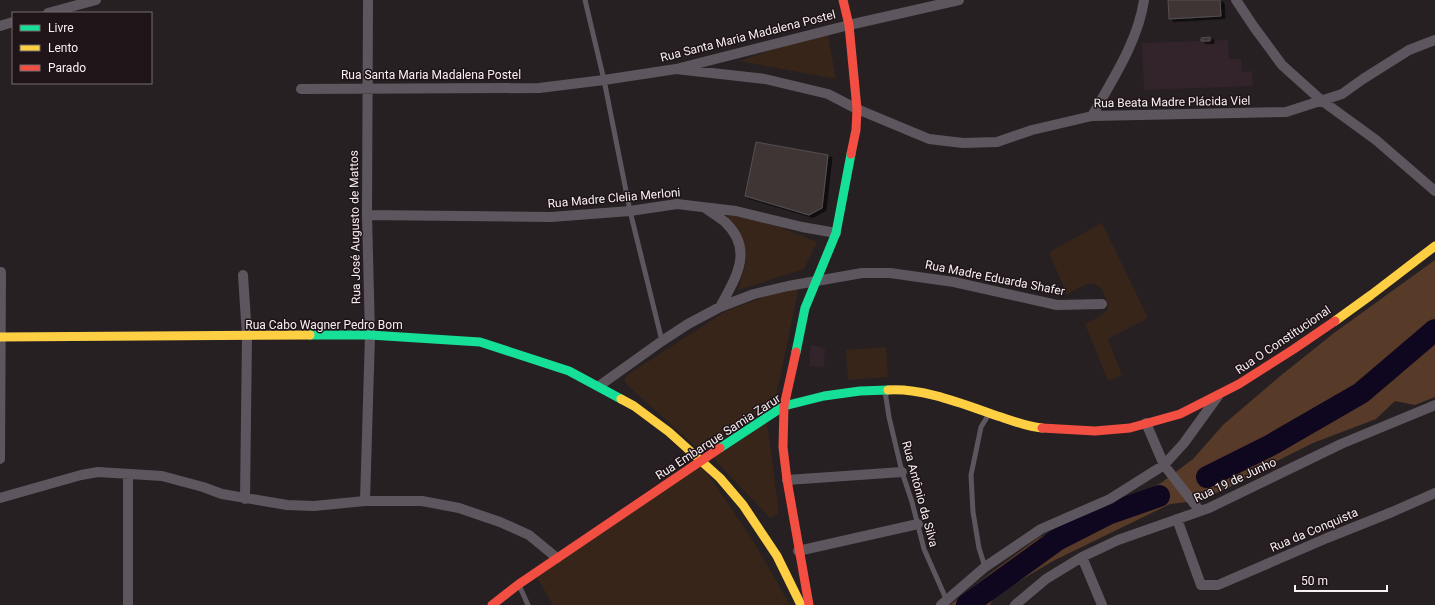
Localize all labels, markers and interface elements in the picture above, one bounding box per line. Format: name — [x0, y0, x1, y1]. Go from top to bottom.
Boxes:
street label: Rua Santa Maria Madalena Postel — [659, 7, 837, 65]
legend — [12, 12, 152, 84]
text: Livre — [48, 21, 74, 35]
text: Lento — [48, 41, 78, 55]
text: Parado — [48, 61, 86, 75]
street label: Rua Santa Maria Madalena Postel — [341, 68, 521, 82]
street label: Rua Beata Madre Plácida Viel — [1094, 94, 1250, 110]
street label: Rua José Augusto de Mattos — [347, 150, 363, 304]
street label: Rua Madre Clelia Merloni — [547, 185, 681, 211]
street label: Rua Madre Eduarda Shafer — [924, 258, 1066, 298]
street label: Rua O Constitucional — [1233, 303, 1333, 377]
street label: Rua Cabo Wagner Pedro Bom — [245, 318, 403, 332]
street label: Rua Embarque Samia Zarur — [653, 391, 783, 483]
street label: Rua Antônio da Silva — [899, 439, 941, 549]
street label: Rua 19 de Junho — [1192, 455, 1279, 505]
street label: Rua da Conquista — [1268, 505, 1360, 555]
scale bar — [1295, 567, 1387, 593]
text: 50 m — [1301, 574, 1328, 588]

